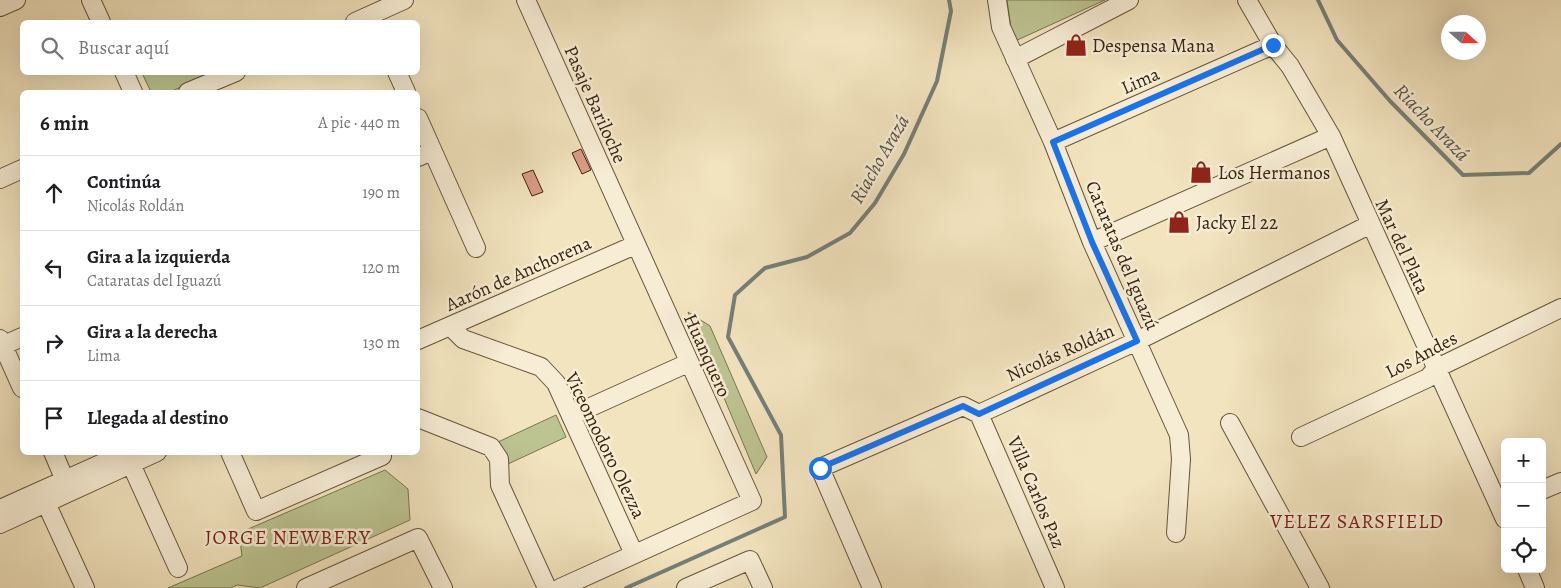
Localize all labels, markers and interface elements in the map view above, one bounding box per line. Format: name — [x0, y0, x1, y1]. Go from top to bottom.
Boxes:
north arrow — [1441, 15, 1486, 60]
search box — [20, 20, 420, 75]
shop icon: Despensa Mana — [1063, 32, 1089, 58]
place label: Despensa Mana — [1092, 33, 1215, 59]
icon: search — [38, 34, 66, 62]
route end — [1262, 34, 1285, 57]
text: Buscar aquí — [78, 35, 169, 61]
street label: Pasaje Bariloche — [558, 42, 633, 167]
street label: Lima — [1117, 61, 1164, 101]
water label: Riacho Arazá — [1388, 78, 1475, 167]
text: 6 min — [40, 109, 89, 137]
water label: Riacho Arazá — [843, 110, 916, 209]
text: A pie · 440 m — [318, 112, 400, 134]
shop icon: Los Hermanos — [1188, 159, 1214, 185]
place label: Los Hermanos — [1218, 160, 1330, 186]
text: Continúa — [87, 169, 161, 195]
street label: Cataratas del Iguazú — [1079, 177, 1166, 335]
icon: ahead — [40, 179, 68, 207]
text: 190 m — [362, 182, 400, 204]
text: Nicolás Roldán — [87, 195, 184, 217]
street label: Mar del Plata — [1369, 195, 1435, 298]
shop icon: Jacky El 22 — [1166, 209, 1192, 235]
place label: Jacky El 22 — [1196, 210, 1278, 236]
street label: Aarón de Anchorena — [441, 230, 595, 318]
text: Gira a la izquierda — [87, 244, 230, 270]
icon: left — [40, 254, 68, 282]
text: 120 m — [362, 257, 400, 279]
text: Cataratas del Iguazú — [87, 270, 221, 292]
street label: Huanquero — [677, 309, 737, 401]
street label: Nicolás Roldán — [1002, 318, 1118, 388]
text: Gira a la derecha — [87, 319, 218, 345]
street label: Los Andes — [1381, 325, 1462, 385]
icon: right — [40, 329, 68, 357]
text: 130 m — [363, 332, 400, 354]
text: Lima — [87, 345, 120, 367]
street label: Viceomodoro Olezza — [558, 367, 652, 523]
icon: arrive — [40, 404, 68, 432]
text: Llegada al destino — [87, 405, 229, 431]
street label: Villa Carlos Paz — [1000, 431, 1071, 552]
map controls — [1501, 438, 1546, 573]
button: + — [1501, 438, 1546, 483]
route start — [809, 457, 832, 480]
button: − — [1501, 483, 1546, 528]
district label: VELEZ SARSFIELD — [1269, 508, 1444, 535]
district label: JORGE NEWBERY — [205, 524, 371, 551]
button: locate — [1501, 528, 1546, 573]

